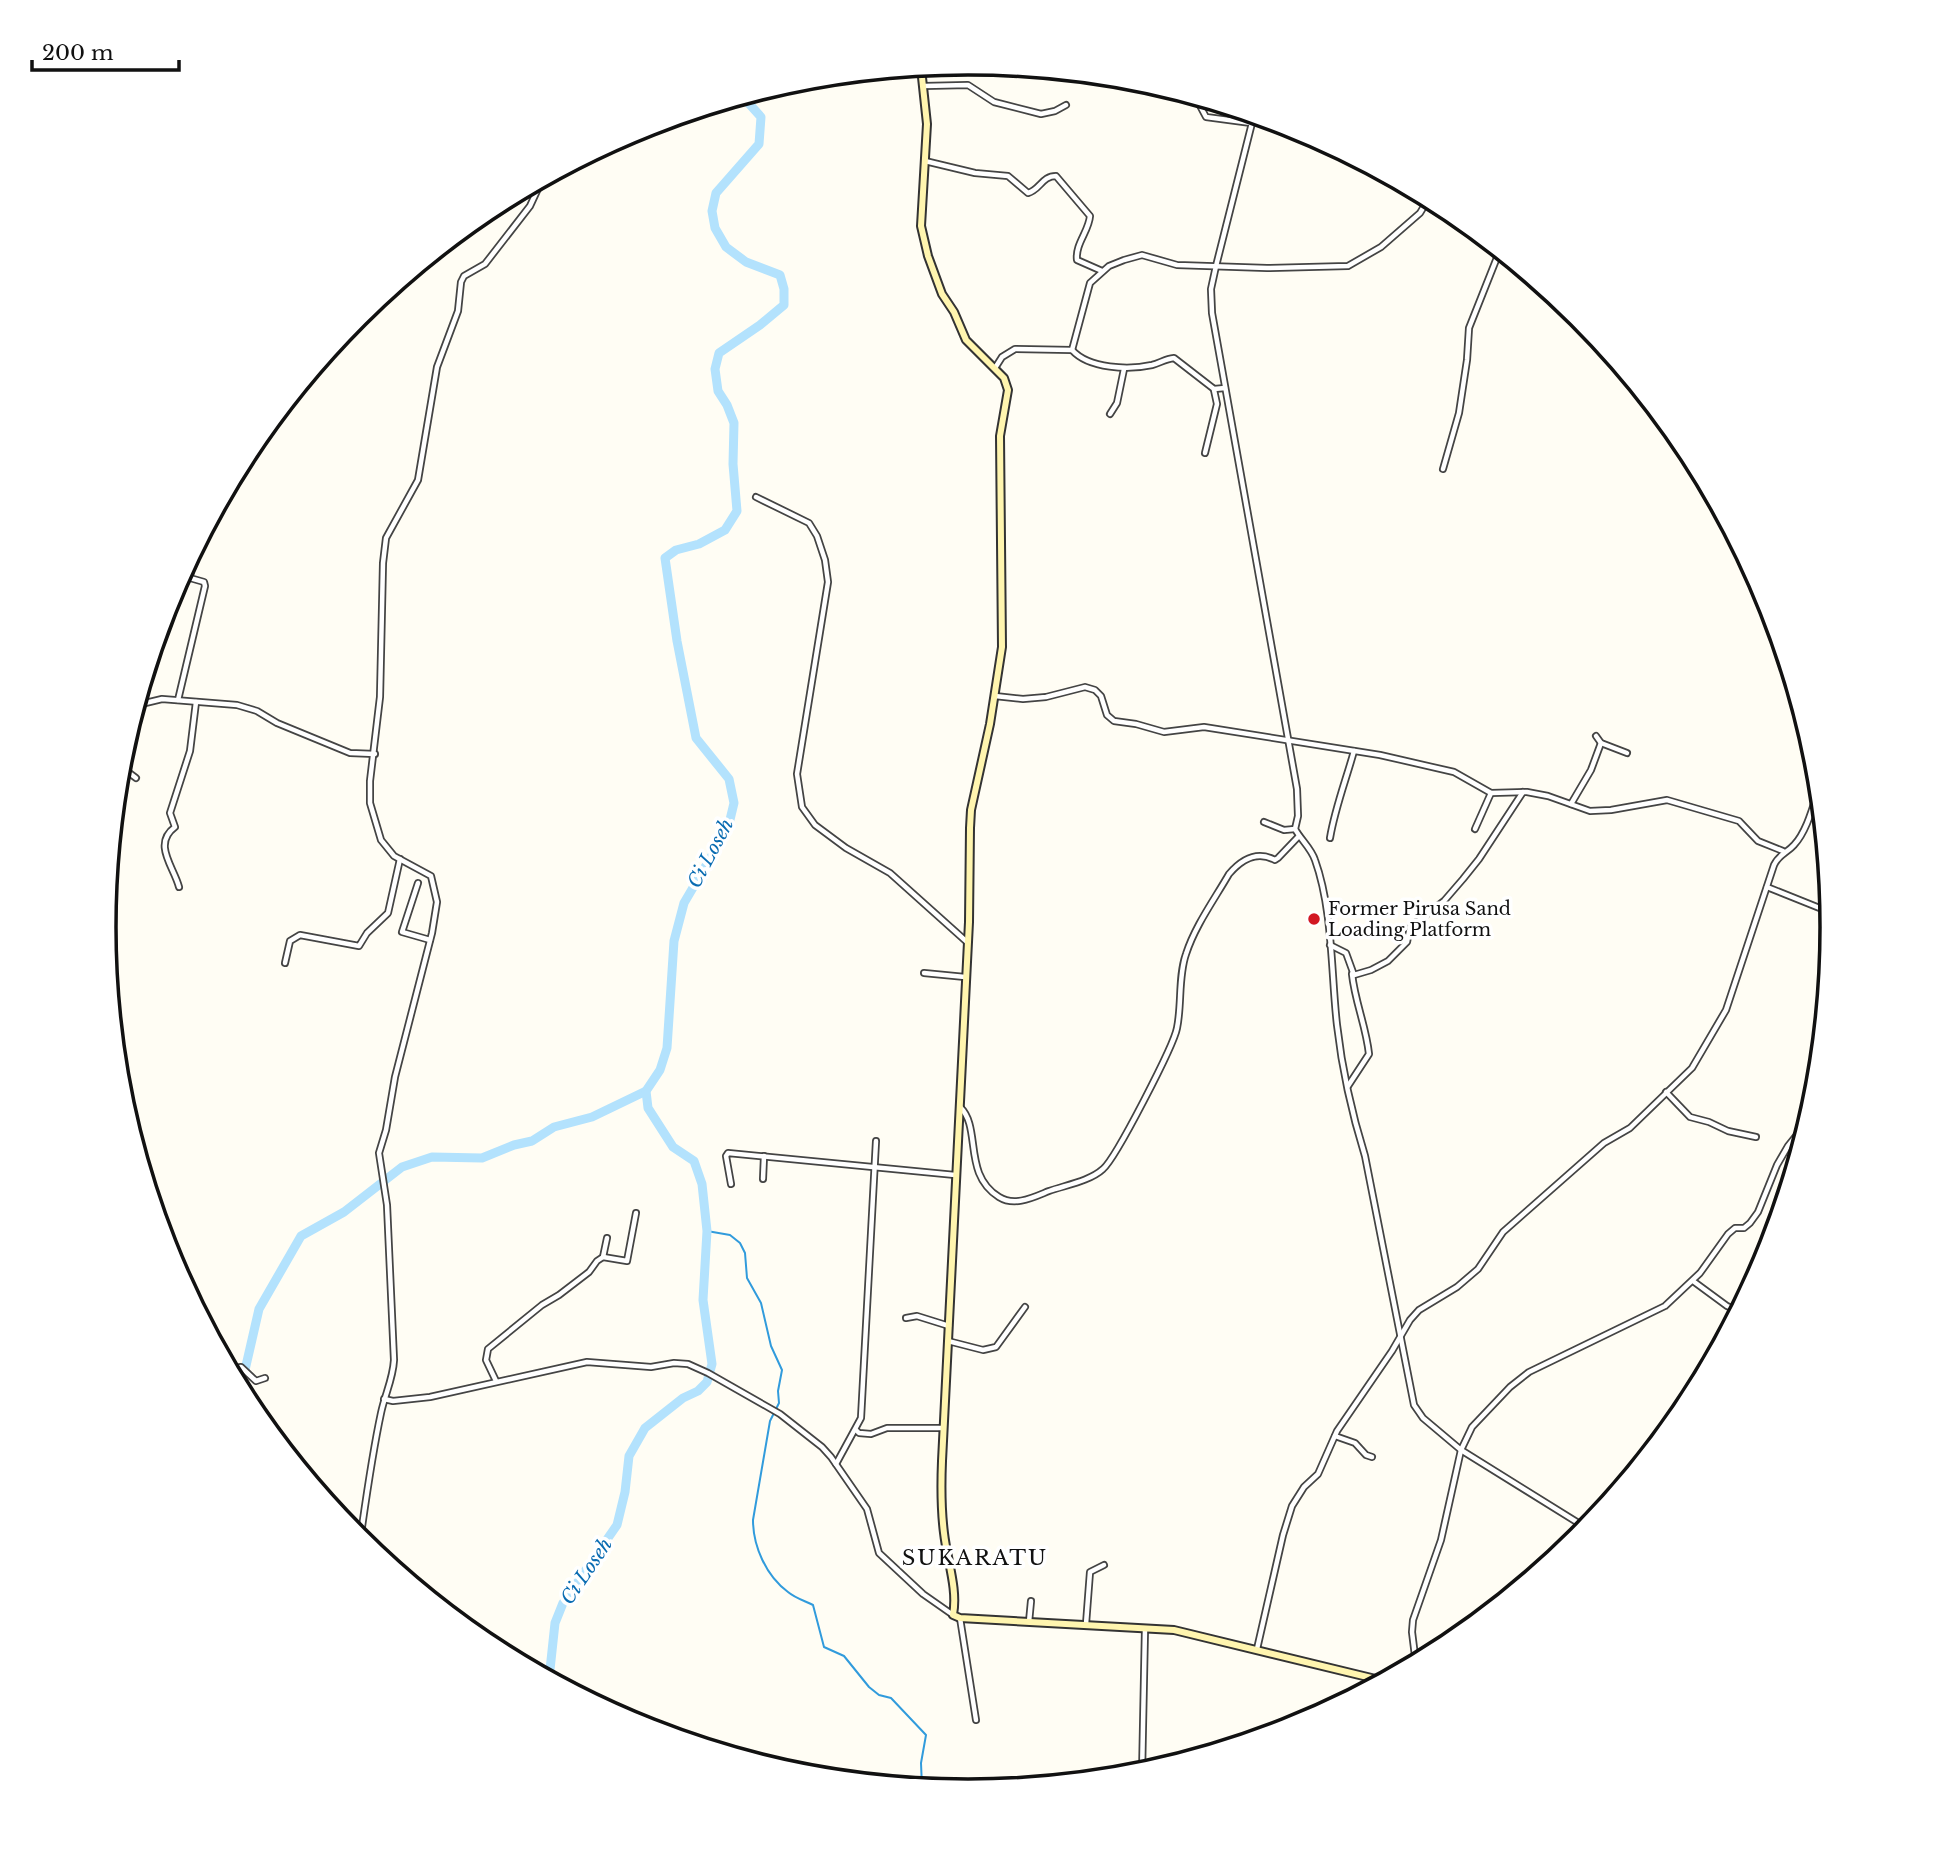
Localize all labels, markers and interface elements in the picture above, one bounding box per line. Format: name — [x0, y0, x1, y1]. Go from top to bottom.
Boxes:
scale bar — [32, 28, 178, 72]
text: 200 m — [42, 40, 114, 66]
water label: Ci Loseh — [683, 815, 738, 892]
place label: Former Pirusa Sand Loading Platform — [1328, 898, 1511, 941]
marker: Former Pirusa Sand Loading Platform — [1306, 911, 1322, 927]
water label: Ci Loseh — [556, 1534, 617, 1609]
district label: SUKARATU — [902, 1545, 1048, 1571]

